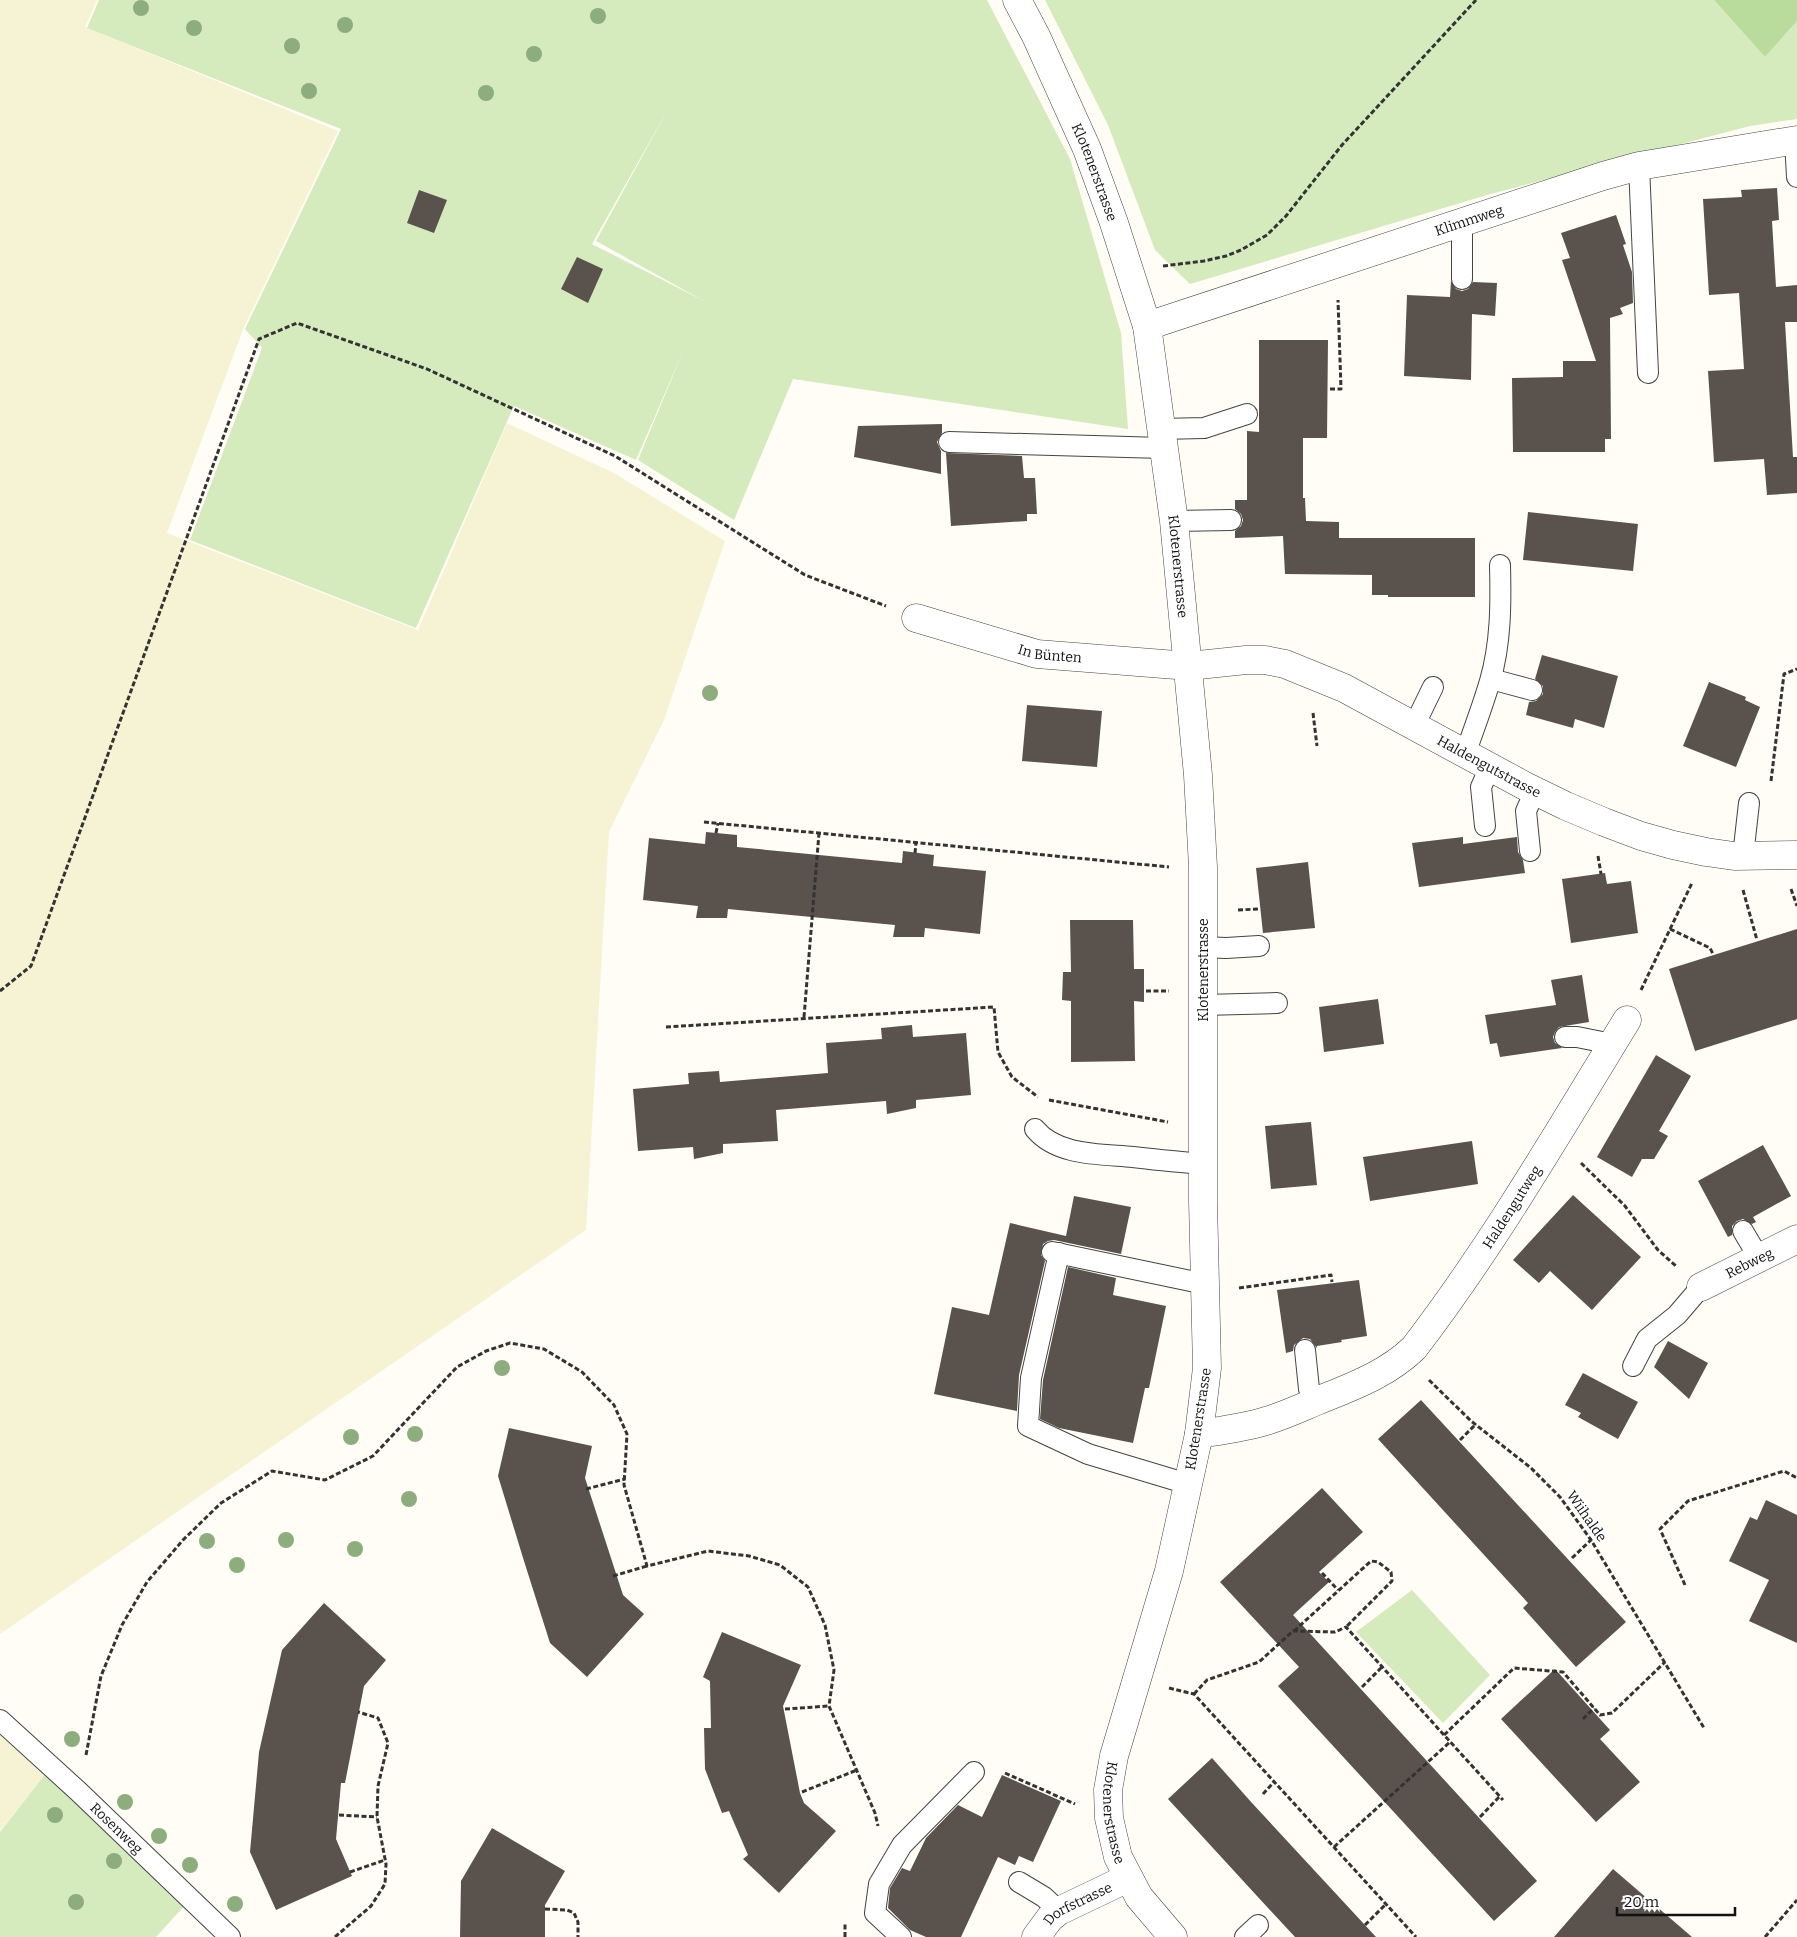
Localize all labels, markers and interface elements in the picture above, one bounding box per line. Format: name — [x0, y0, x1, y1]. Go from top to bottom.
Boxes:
street label: Klotenerstrasse — [1068, 121, 1121, 224]
street label: Klimmweg — [1433, 201, 1506, 240]
street label: Klotenerstrasse — [1164, 514, 1191, 619]
street label: In Bünten — [1016, 641, 1083, 667]
street label: Haldengutstrasse — [1434, 732, 1543, 801]
street label: Klotenerstrasse — [1195, 918, 1212, 1022]
street label: Haldengutweg — [1479, 1162, 1545, 1252]
street label: Rebweg — [1723, 1244, 1776, 1282]
street label: Klotenerstrasse — [1182, 1367, 1215, 1471]
street label: Wiihalde — [1563, 1487, 1610, 1545]
street label: Klotenerstrasse — [1099, 1760, 1128, 1867]
street label: Rosenweg — [86, 1799, 146, 1858]
street label: Dorfstrasse — [1040, 1879, 1115, 1928]
scale bar — [1617, 1884, 1734, 1916]
text: 20 m — [1624, 1893, 1660, 1911]

